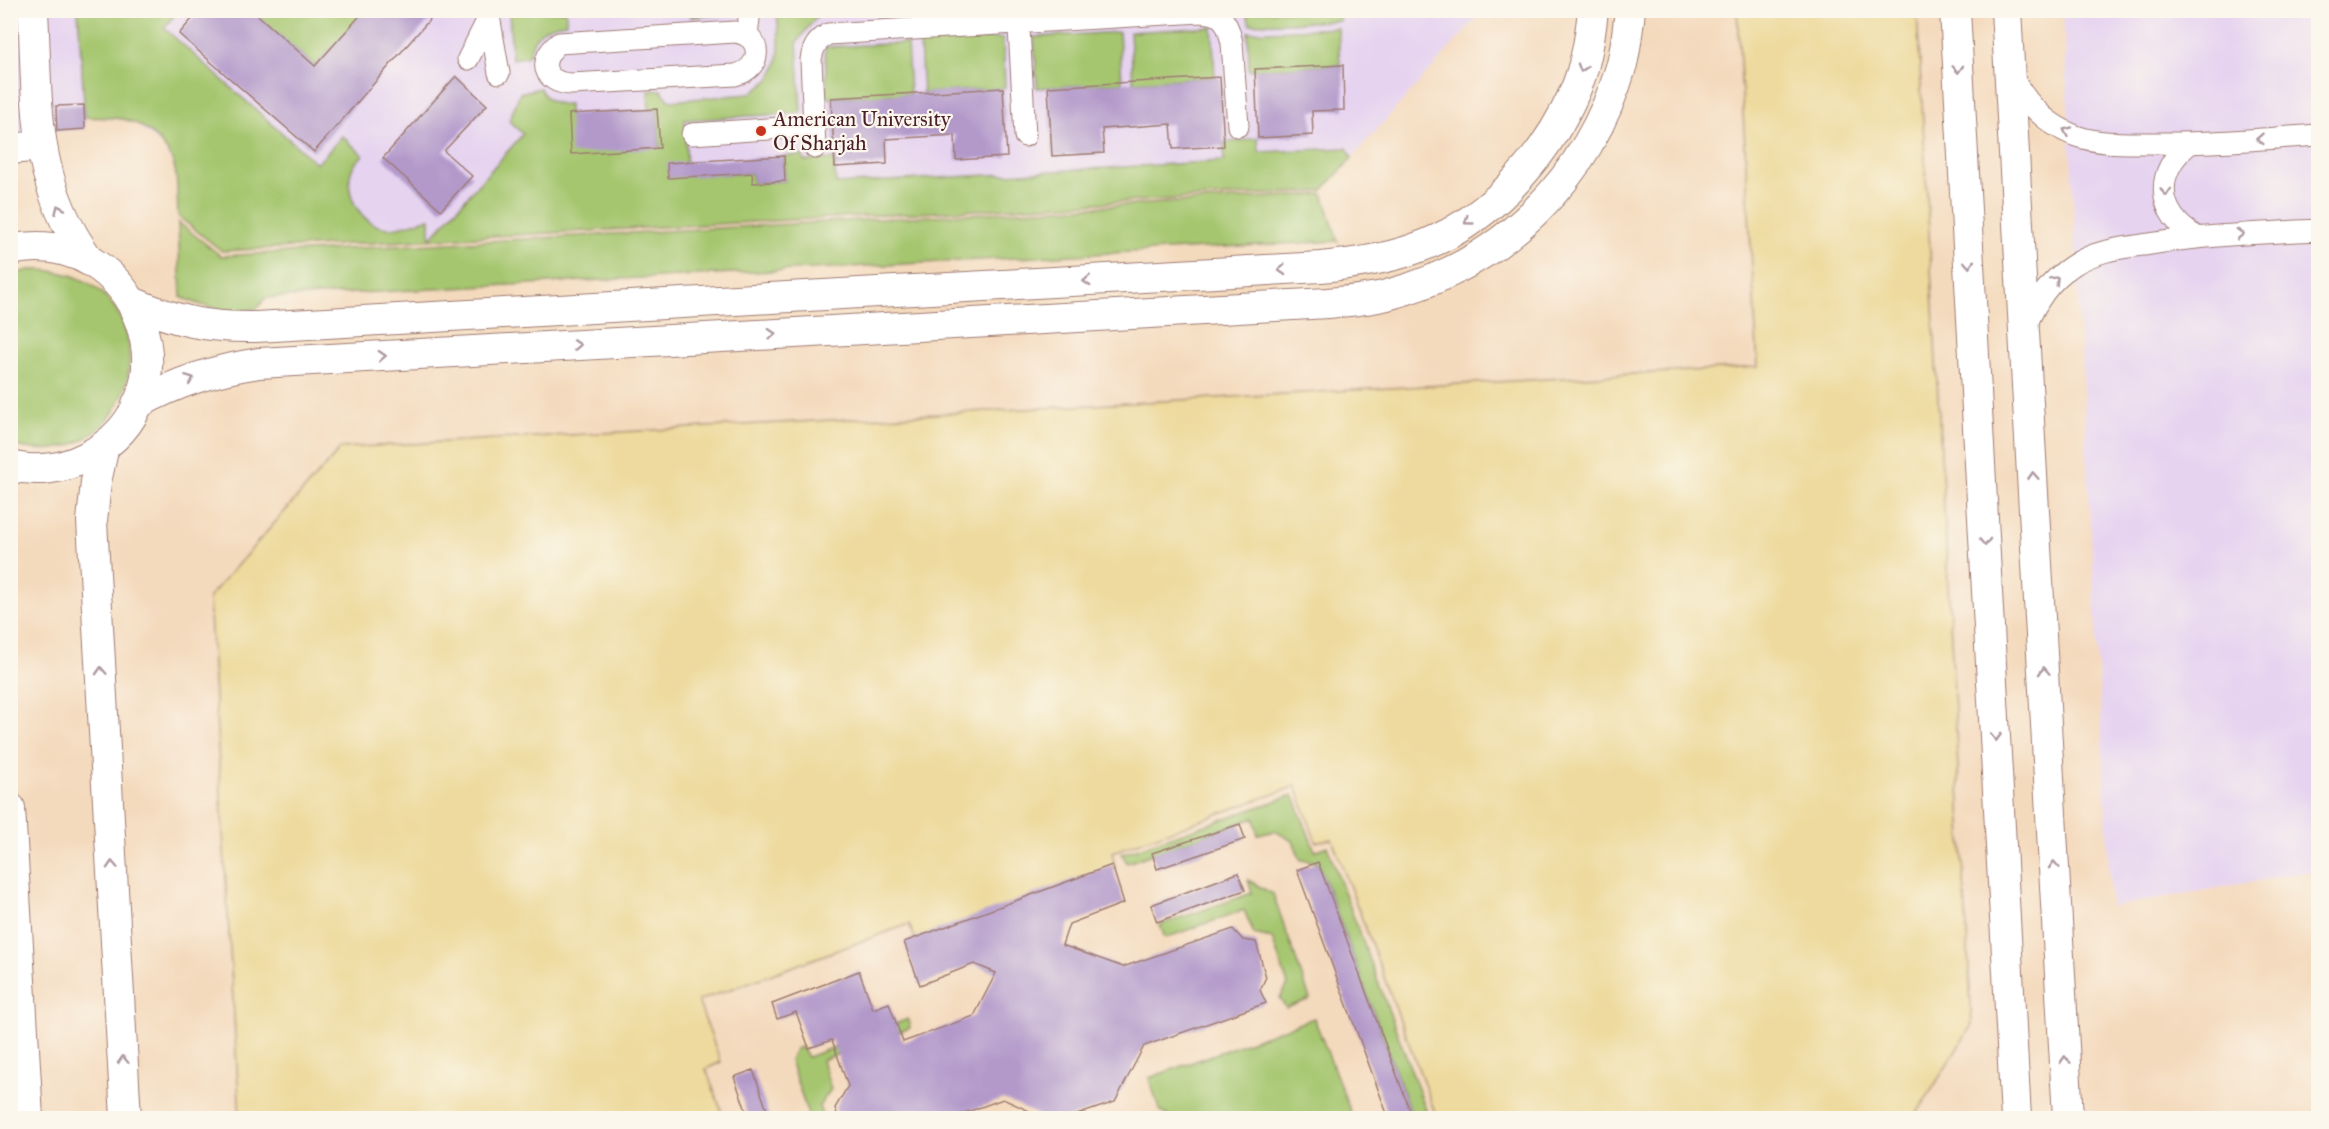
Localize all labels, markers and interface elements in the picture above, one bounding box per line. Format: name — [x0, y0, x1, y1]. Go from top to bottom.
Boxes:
one-way arrow — [1577, 62, 1589, 73]
one-way arrow — [1952, 64, 1965, 73]
place label: American University Of Sharjah — [772, 106, 952, 156]
marker: American University Of Sharjah — [754, 124, 768, 138]
one-way arrow — [2063, 127, 2074, 139]
one-way arrow — [2256, 132, 2265, 145]
one-way arrow — [2159, 188, 2172, 197]
one-way arrow — [54, 205, 66, 216]
one-way arrow — [1463, 213, 1474, 224]
one-way arrow — [2235, 228, 2244, 241]
one-way arrow — [1963, 259, 1976, 268]
one-way arrow — [1278, 263, 1287, 276]
one-way arrow — [1083, 274, 1092, 287]
one-way arrow — [2047, 277, 2058, 288]
one-way arrow — [767, 328, 776, 341]
one-way arrow — [573, 339, 582, 352]
one-way arrow — [378, 350, 387, 363]
one-way arrow — [183, 374, 194, 386]
one-way arrow — [2027, 471, 2040, 480]
one-way arrow — [1978, 538, 1991, 547]
one-way arrow — [94, 666, 107, 675]
one-way arrow — [2037, 666, 2050, 675]
one-way arrow — [1989, 732, 2002, 741]
one-way arrow — [105, 861, 118, 870]
one-way arrow — [2048, 861, 2061, 870]
one-way arrow — [117, 1056, 130, 1065]
one-way arrow — [2059, 1056, 2072, 1065]

